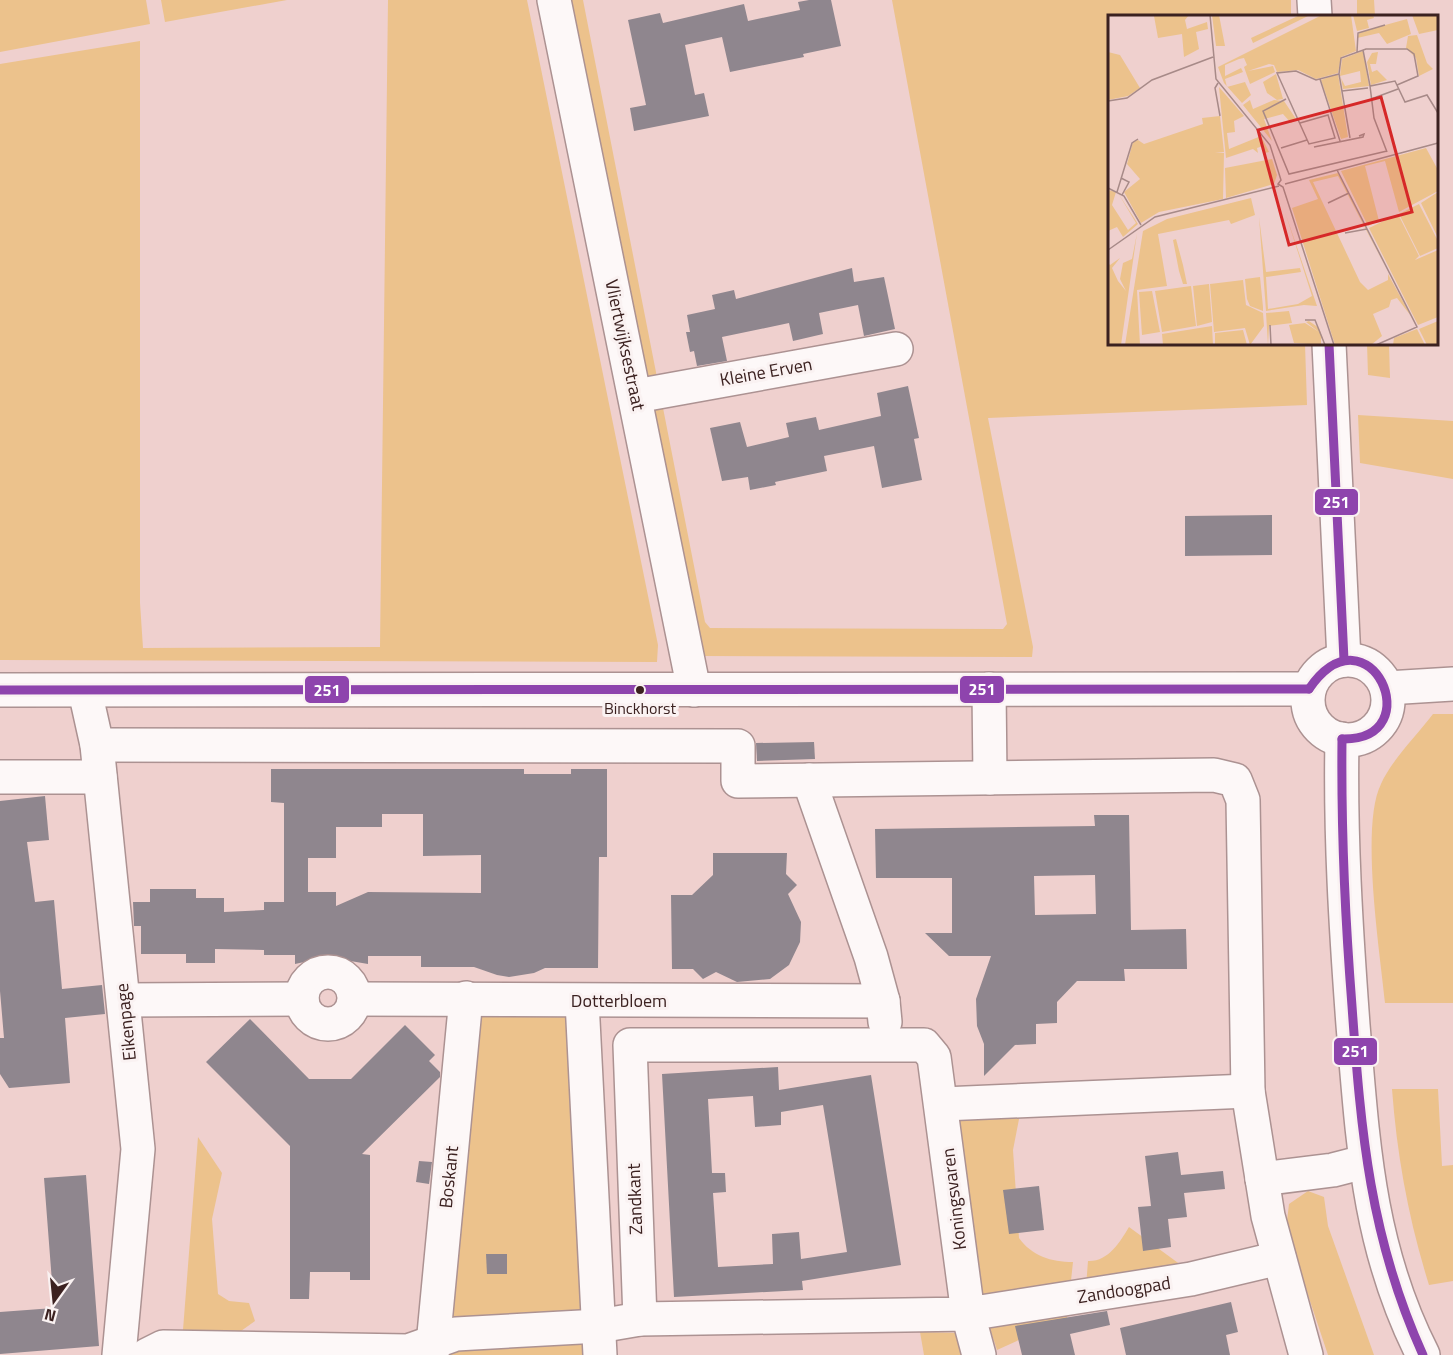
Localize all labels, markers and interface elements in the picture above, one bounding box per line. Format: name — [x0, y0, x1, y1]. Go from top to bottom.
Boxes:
inset map — [1108, 15, 1438, 345]
street label: Vliertwijksestraat — [598, 277, 653, 413]
street label: Kleine Erven — [717, 350, 814, 393]
line badge: 251 — [1314, 488, 1359, 516]
text: 251 — [1323, 490, 1349, 514]
line badge: 251 — [304, 675, 350, 704]
line badge: 251 — [959, 675, 1005, 704]
text: 251 — [969, 677, 995, 701]
text: 251 — [314, 678, 340, 702]
marker: Binckhorst — [634, 684, 646, 696]
place label: Binckhorst — [604, 696, 676, 720]
street label: Eikenpage — [108, 982, 143, 1062]
street label: Dotterbloem — [571, 987, 667, 1014]
line badge: 251 — [1333, 1037, 1378, 1066]
text: 251 — [1342, 1039, 1368, 1063]
street label: Boskant — [432, 1144, 465, 1209]
street label: Koningsvaren — [934, 1147, 973, 1252]
street label: Zandkant — [620, 1162, 649, 1235]
street label: Zandoogpad — [1075, 1269, 1173, 1310]
north arrow — [24, 1271, 84, 1331]
text: N — [42, 1302, 59, 1329]

